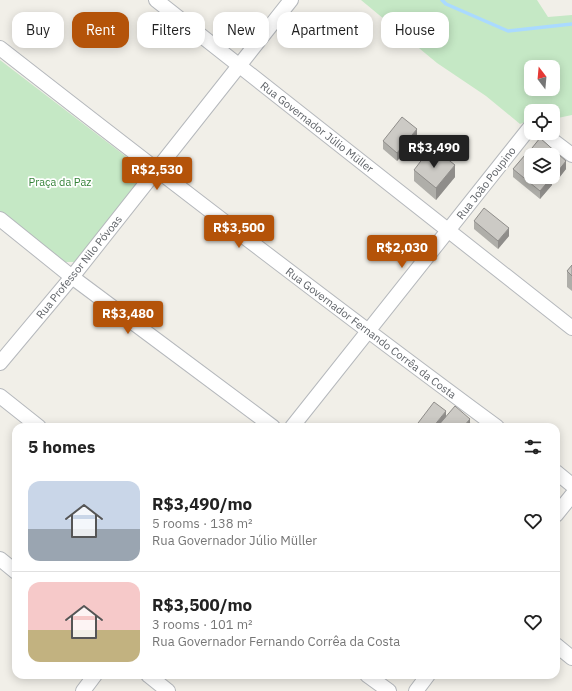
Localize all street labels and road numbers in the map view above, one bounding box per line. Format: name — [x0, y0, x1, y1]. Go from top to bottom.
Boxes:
street label: Rua Governador Júlio Müller — [258, 78, 376, 176]
street label: Rua João Poupino — [453, 144, 519, 222]
street label: Rua Professor Nilo Póvoas — [33, 213, 125, 321]
street label: Rua Governador Fernando Corrêa da Costa — [283, 264, 459, 402]

